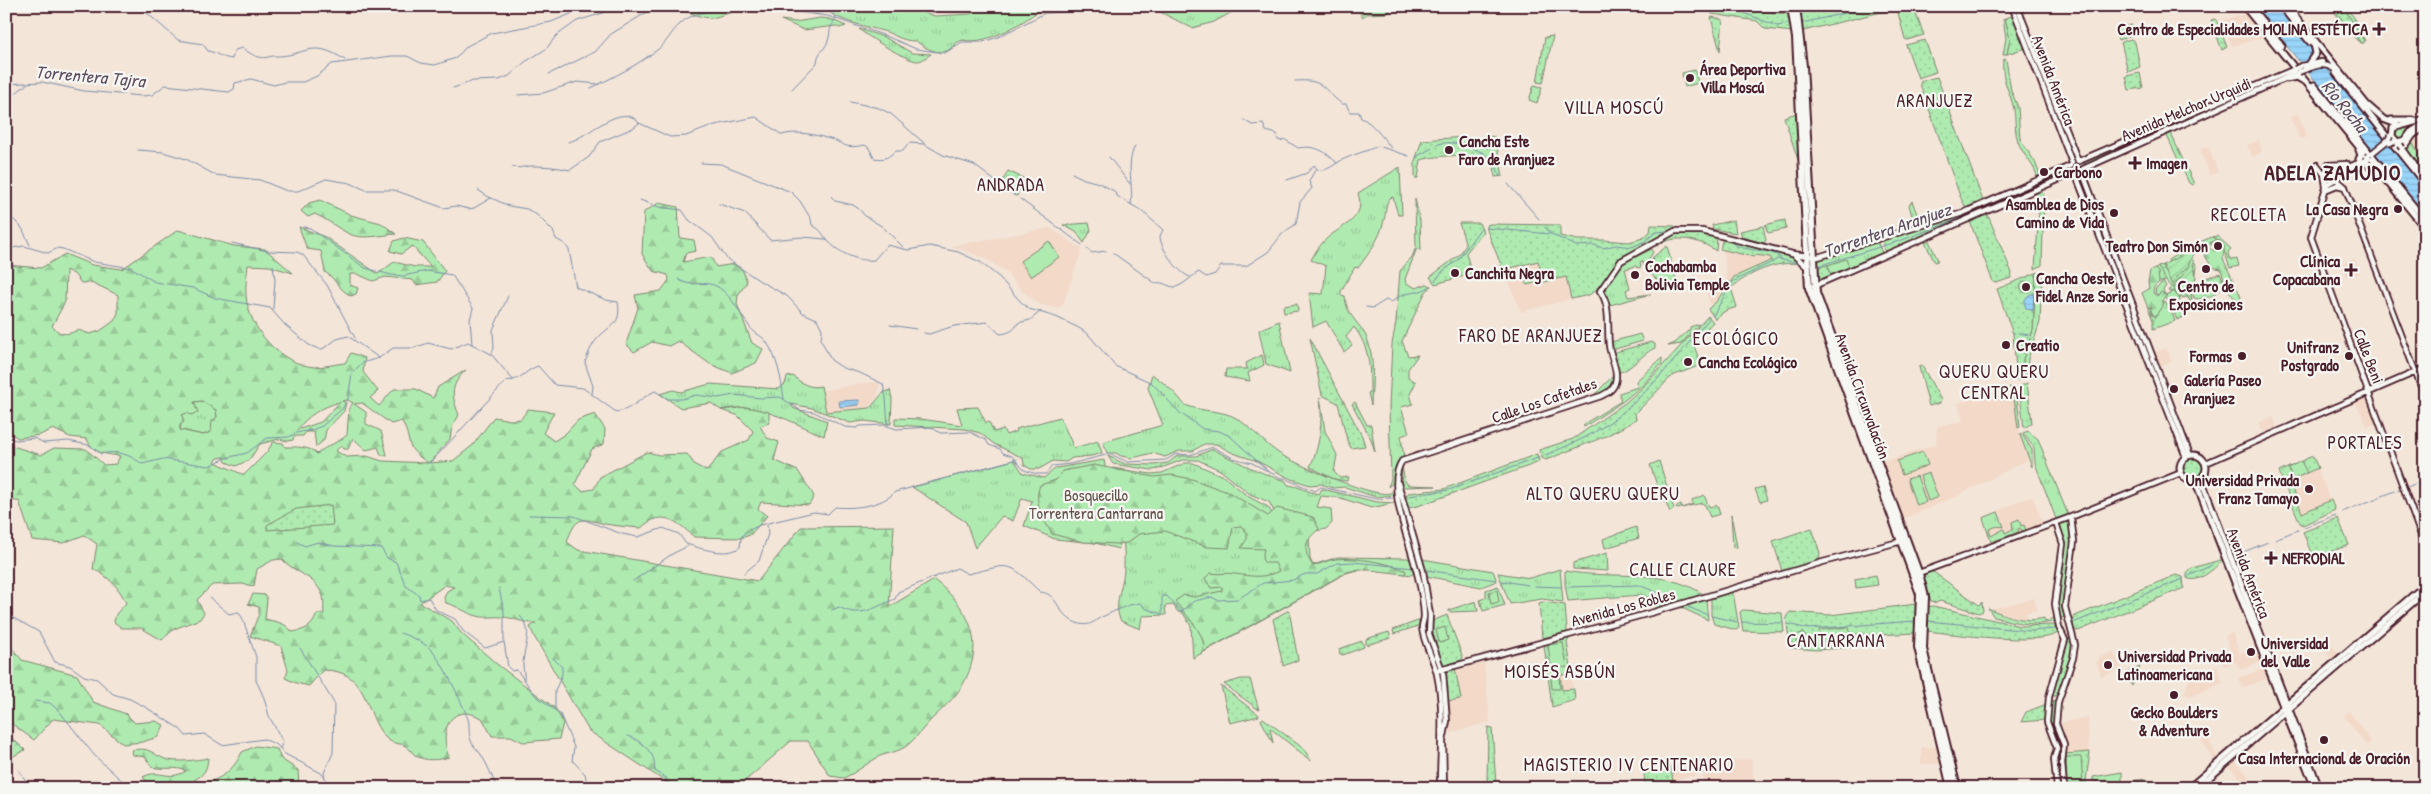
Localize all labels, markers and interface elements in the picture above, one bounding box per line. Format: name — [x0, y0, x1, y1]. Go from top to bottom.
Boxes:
place label: Centro de Especialidades MOLINA ESTÉTICA — [2117, 18, 2368, 41]
marker: Centro de Especialidades MOLINA ESTÉTICA — [2372, 22, 2386, 36]
street label: Avenida América — [2027, 32, 2081, 128]
place label: Área Deportiva Villa Moscú — [1700, 58, 1786, 98]
water label: Torrentera Tajra — [34, 59, 148, 93]
marker: Área Deportiva Villa Moscú — [1684, 72, 1696, 84]
street label: Avenida Melchor Urquidi — [2118, 72, 2254, 146]
water label: Río Rocha — [2316, 75, 2375, 139]
district label: ARANJUEZ — [1897, 88, 1973, 113]
district label: VILLA MOSCÚ — [1564, 95, 1664, 120]
place label: Cancha Este Faro de Aranjuez — [1458, 130, 1555, 170]
marker: Cancha Este Faro de Aranjuez — [1443, 144, 1455, 156]
place label: Imagen — [2146, 152, 2188, 175]
marker: Imagen — [2128, 156, 2142, 170]
district label: ADELA ZAMUDIO — [2265, 158, 2401, 187]
place label: Carbono — [2054, 161, 2102, 183]
marker: Carbono — [2038, 166, 2050, 178]
district label: ANDRADA — [977, 172, 1045, 197]
place label: Asamblea de Dios Camino de Vida — [2006, 193, 2105, 233]
water label: Torrentera Aranjuez — [1820, 196, 1955, 264]
place label: La Casa Negra — [2307, 198, 2389, 221]
district label: RECOLETA — [2211, 202, 2287, 227]
marker: La Casa Negra — [2392, 203, 2404, 215]
marker: Asamblea de Dios Camino de Vida — [2108, 207, 2120, 219]
place label: Teatro Don Simón — [2105, 235, 2208, 257]
marker: Teatro Don Simón — [2212, 240, 2224, 252]
place label: Clínica Copacabana — [2273, 250, 2341, 291]
place label: Cochabamba Bolivia Temple — [1645, 255, 1730, 296]
place label: Canchita Negra — [1465, 262, 1554, 285]
marker: Centro de Exposiciones — [2200, 263, 2212, 275]
marker: Clínica Copacabana — [2344, 263, 2358, 277]
marker: Canchita Negra — [1449, 267, 1461, 279]
place label: Cancha Oeste Fidel Anze Soria — [2035, 267, 2129, 307]
marker: Cochabamba Bolivia Temple — [1629, 269, 1641, 281]
place label: Centro de Exposiciones — [2169, 275, 2243, 316]
marker: Cancha Oeste Fidel Anze Soria — [2020, 281, 2032, 293]
district label: FARO DE ARANJUEZ — [1458, 323, 1603, 348]
street label: Calle Beni — [2348, 325, 2390, 387]
district label: ECOLÓGICO — [1693, 326, 1779, 351]
street label: Avenida Circunvalación — [1830, 330, 1896, 462]
place label: Creatio — [2016, 334, 2060, 356]
place label: Unifranz Postgrado — [2281, 336, 2340, 377]
marker: Creatio — [2000, 339, 2012, 351]
place label: Formas — [2189, 345, 2233, 367]
marker: Formas — [2236, 350, 2248, 362]
marker: Unifranz Postgrado — [2343, 350, 2355, 362]
place label: Cancha Ecológico — [1698, 351, 1797, 374]
marker: Cancha Ecológico — [1682, 356, 1694, 368]
district label: QUERU QUERU CENTRAL — [1939, 359, 2049, 405]
place label: Galería Paseo Aranjuez — [2184, 369, 2262, 409]
street label: Calle Los Cafetales — [1488, 372, 1600, 428]
marker: Galería Paseo Aranjuez — [2168, 383, 2180, 395]
district label: PORTALES — [2328, 430, 2402, 455]
place label: Universidad Privada Franz Tamayo — [2186, 469, 2300, 510]
district label: ALTO QUERU QUERU — [1526, 481, 1680, 506]
marker: Universidad Privada Franz Tamayo — [2303, 483, 2315, 495]
park label: Bosquecillo Torrentera Cantarrana — [1029, 484, 1163, 524]
street label: Avenida América — [2222, 525, 2276, 621]
place label: NEFRODIAL — [2282, 547, 2345, 569]
marker: NEFRODIAL — [2264, 551, 2278, 565]
district label: CALLE CLAURE — [1629, 557, 1737, 582]
street label: Avenida Los Robles — [1569, 583, 1677, 631]
district label: CANTARRANA — [1787, 628, 1885, 653]
place label: Universidad del Valle — [2261, 632, 2329, 672]
place label: Universidad Privada Latinoamericana — [2118, 645, 2232, 685]
marker: Universidad del Valle — [2245, 646, 2257, 658]
district label: MOISÉS ASBÚN — [1504, 659, 1616, 684]
marker: Universidad Privada Latinoamericana — [2102, 659, 2114, 671]
marker: Gecko Boulders & Adventure — [2168, 689, 2180, 701]
place label: Gecko Boulders & Adventure — [2130, 701, 2218, 741]
marker: Casa Internacional de Oración — [2318, 734, 2330, 746]
place label: Casa Internacional de Oración — [2238, 747, 2410, 769]
district label: MAGISTERIO IV CENTENARIO — [1524, 752, 1734, 777]

